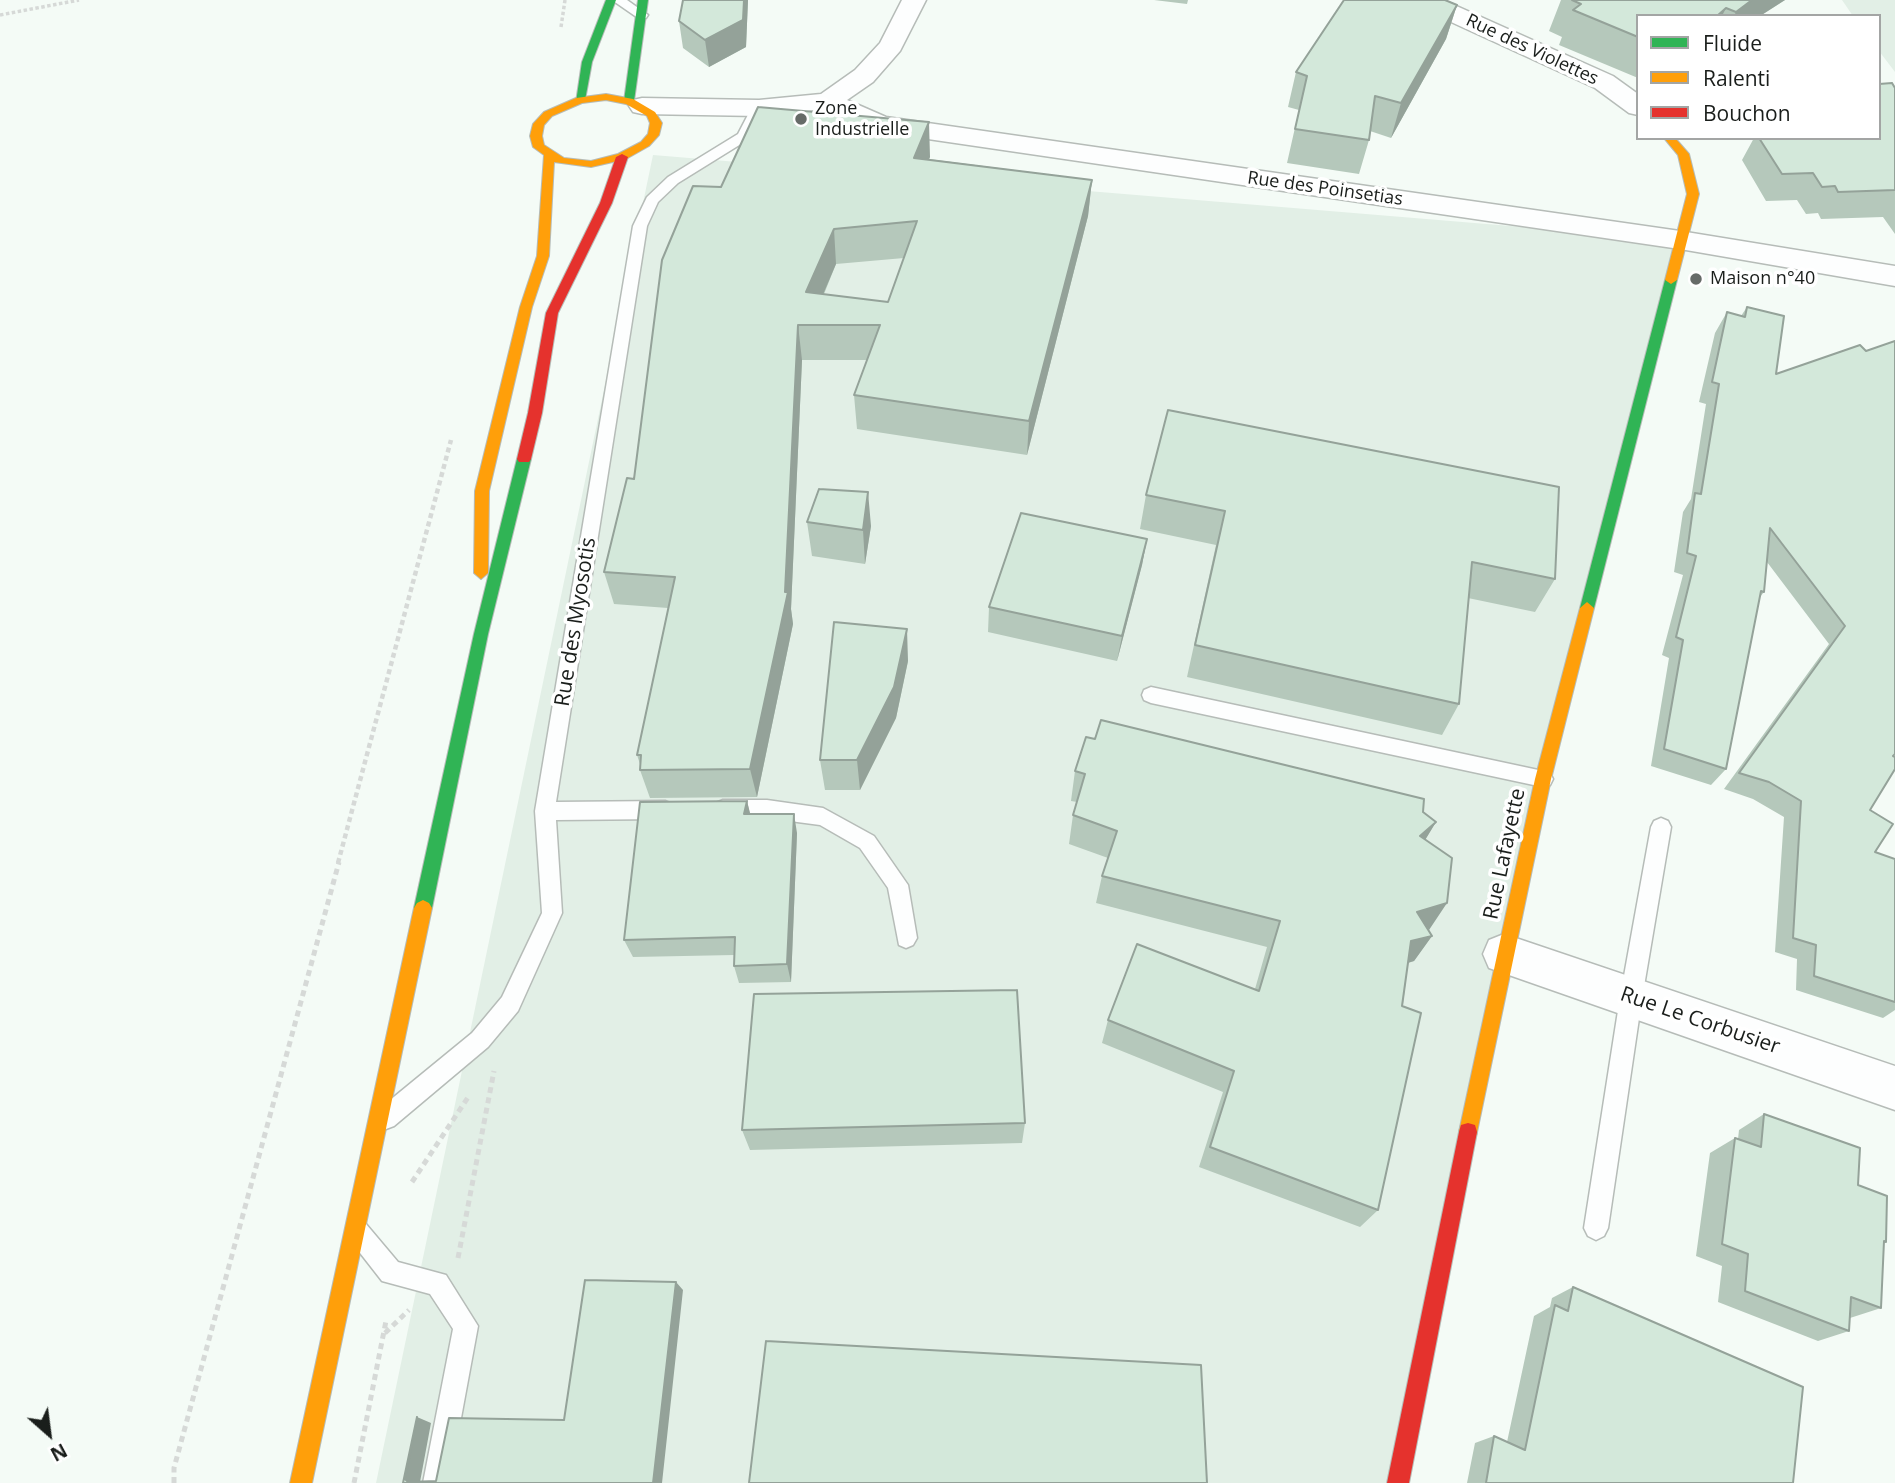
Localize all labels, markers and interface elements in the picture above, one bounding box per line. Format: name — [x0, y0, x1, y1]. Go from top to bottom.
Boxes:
street label: Rue des Violettes — [1462, 10, 1602, 90]
legend — [1636, 14, 1881, 140]
text: Fluide — [1703, 29, 1762, 57]
text: Ralenti — [1703, 64, 1770, 92]
place label: Zone Industrielle — [815, 98, 909, 140]
text: Bouchon — [1703, 99, 1791, 127]
marker: Zone Industrielle — [793, 111, 809, 127]
street label: Rue des Poinsetias — [1246, 167, 1404, 211]
place label: Maison n°40 — [1710, 268, 1815, 290]
marker: Maison n°40 — [1688, 271, 1704, 287]
street label: Rue des Myosotis — [550, 536, 602, 708]
street label: Rue Lafayette — [1479, 786, 1531, 922]
street label: Rue Le Corbusier — [1617, 982, 1783, 1060]
north arrow — [14, 1399, 84, 1469]
text: N — [46, 1437, 72, 1468]

